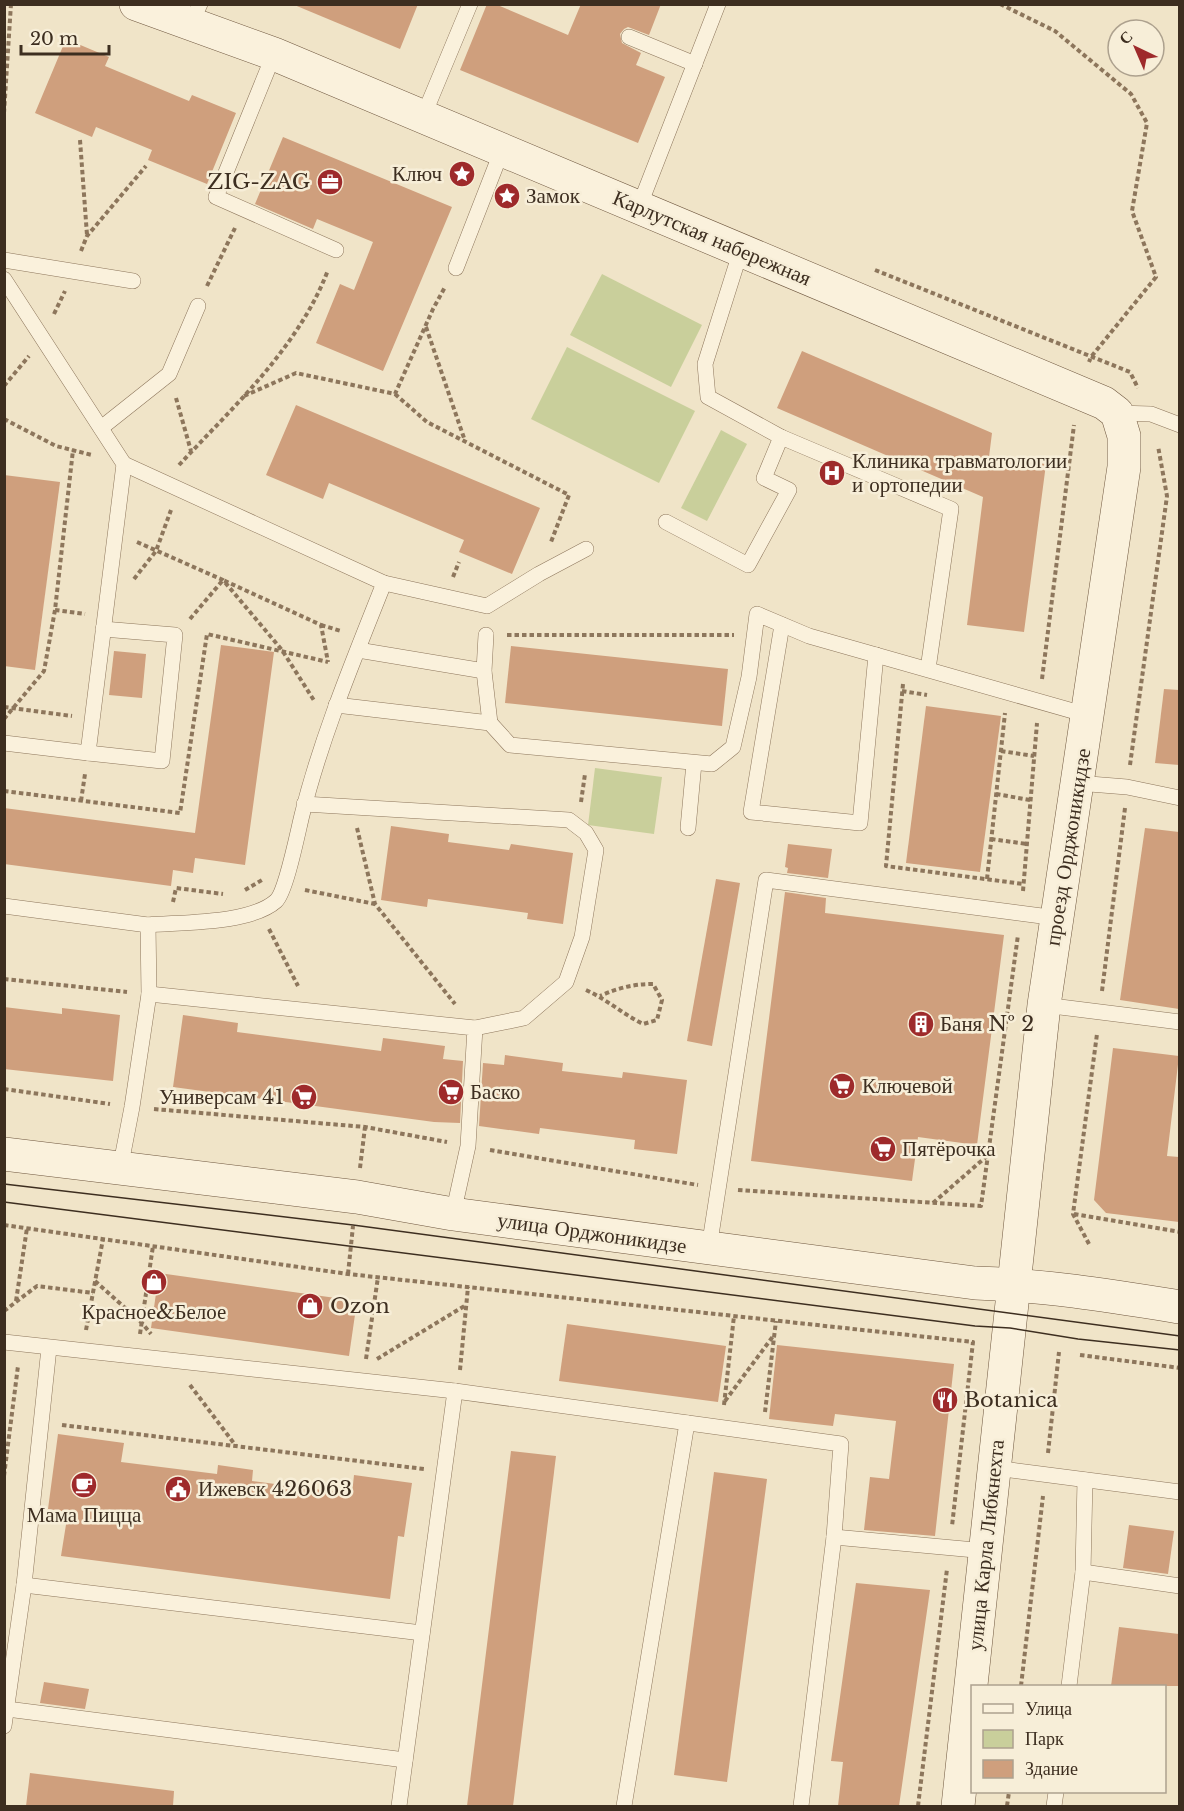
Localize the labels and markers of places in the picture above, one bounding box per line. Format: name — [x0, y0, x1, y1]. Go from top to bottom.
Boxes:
place icon: Ключ — [447, 159, 477, 189]
place label: Ключ — [392, 161, 442, 187]
office icon: ZIG-ZAG — [315, 167, 345, 197]
place label: ZIG-ZAG — [207, 169, 310, 195]
place icon: Замок — [492, 181, 522, 211]
place label: Замок — [526, 183, 581, 209]
place label: Клиника травматологии и ортопедии — [852, 448, 1067, 498]
hospital icon: Клиника травматологии и ортопедии — [817, 458, 847, 488]
building icon: Баня № 2 — [906, 1009, 936, 1039]
place label: Баня № 2 — [940, 1011, 1034, 1037]
supermarket icon: Ключевой — [827, 1071, 857, 1101]
place label: Ключевой — [862, 1073, 953, 1099]
supermarket icon: Баско — [436, 1077, 466, 1107]
place label: Баско — [470, 1079, 520, 1105]
supermarket icon: Универсам 41 — [289, 1082, 319, 1112]
place label: Универсам 41 — [159, 1084, 284, 1110]
supermarket icon: Пятёрочка — [868, 1134, 898, 1164]
place label: Пятёрочка — [902, 1136, 996, 1162]
shop icon: Красное&Белое — [139, 1267, 169, 1297]
shop icon: Ozon — [295, 1291, 325, 1321]
place label: Ozon — [330, 1293, 390, 1319]
place label: Красное&Белое — [82, 1299, 226, 1325]
restaurant icon: Botanica — [930, 1385, 960, 1415]
place label: Botanica — [964, 1387, 1058, 1413]
cafe icon: Мама Пицца — [69, 1470, 99, 1500]
public building icon: Ижевск 426063 — [163, 1474, 193, 1504]
place label: Ижевск 426063 — [198, 1476, 352, 1502]
place label: Мама Пицца — [27, 1502, 142, 1528]

